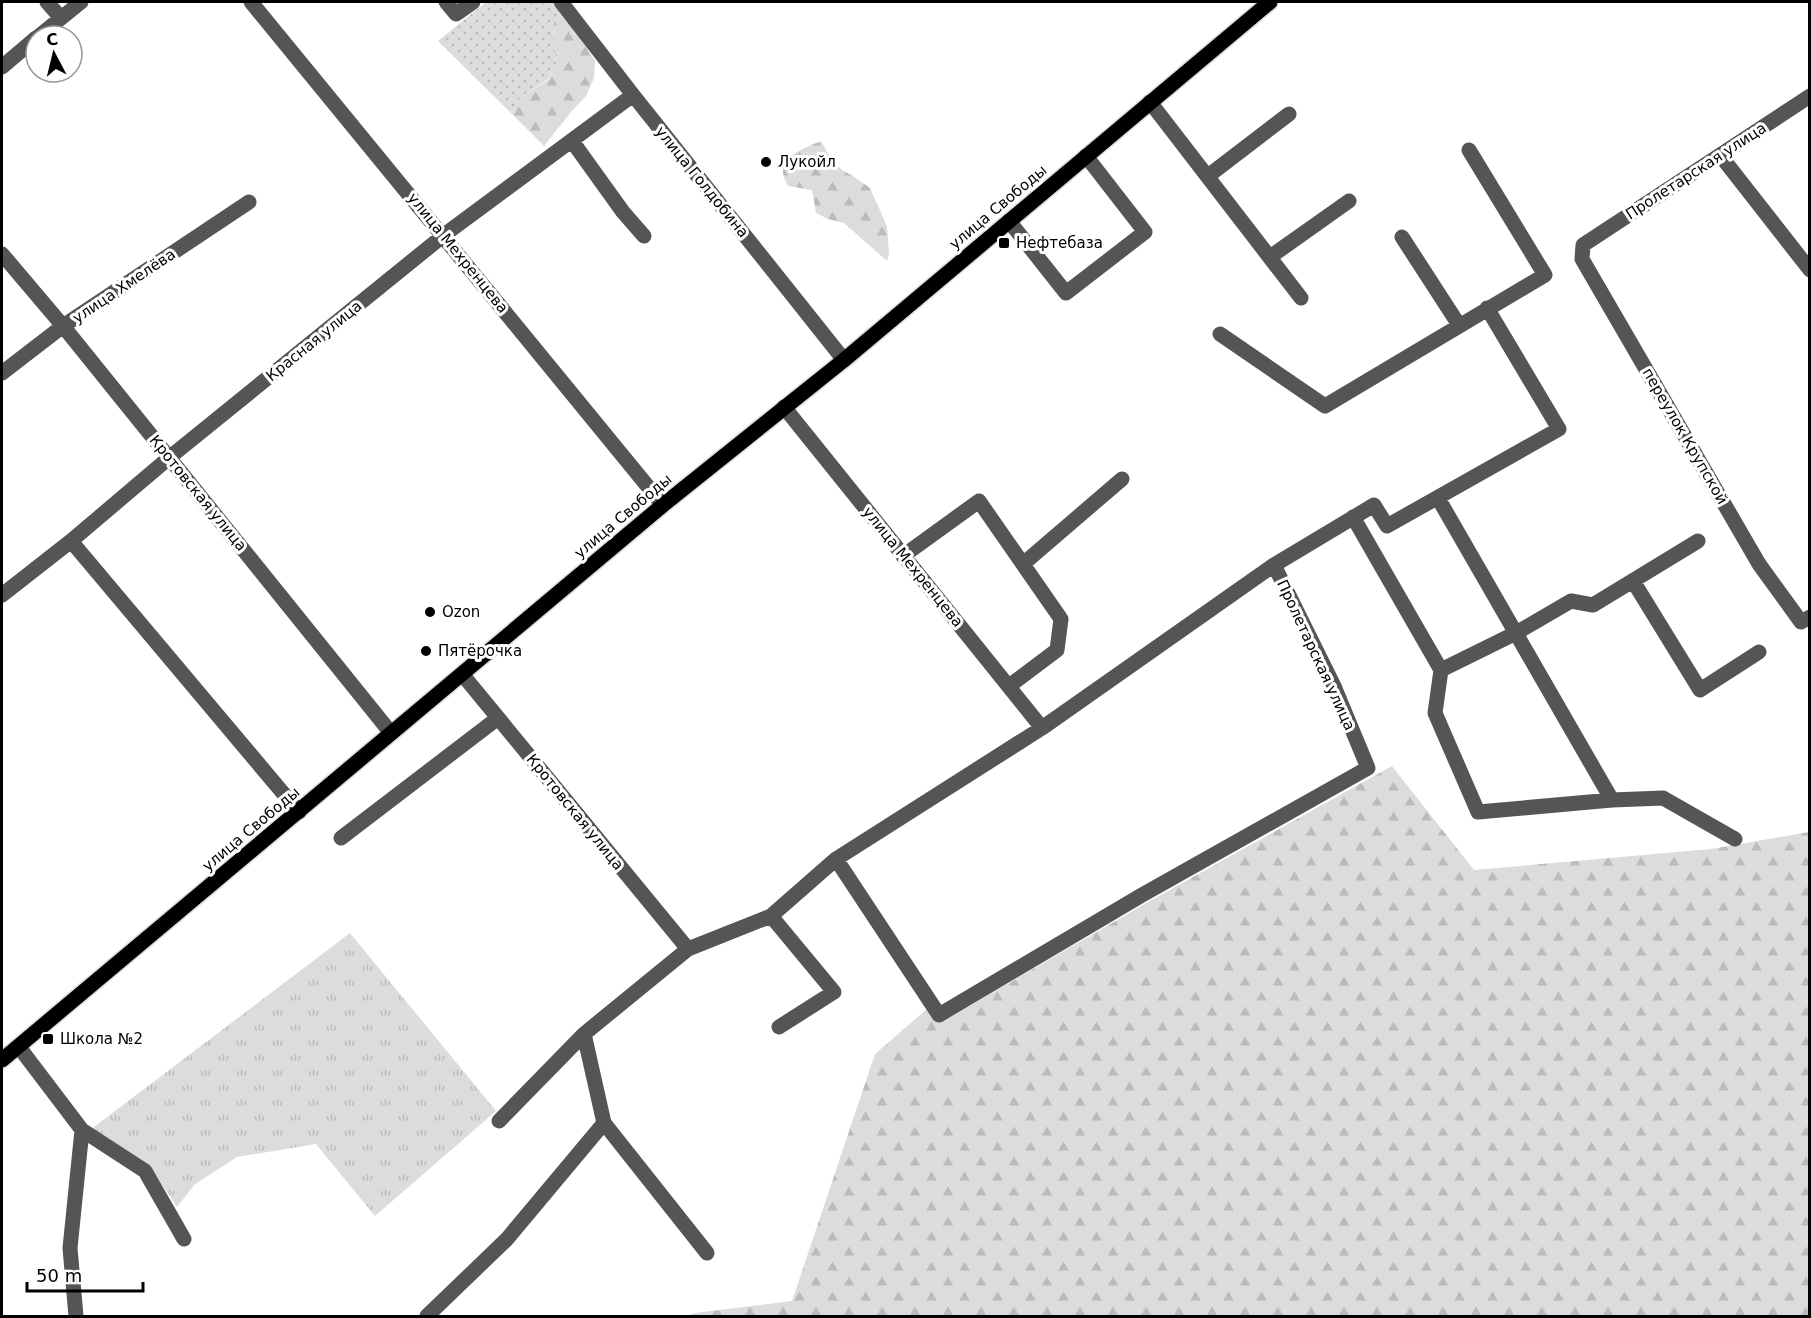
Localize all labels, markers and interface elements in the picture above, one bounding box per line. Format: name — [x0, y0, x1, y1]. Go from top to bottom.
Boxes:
north arrow — [24, 24, 84, 84]
text: С — [45, 29, 59, 50]
street label: Пролетарская улица — [1622, 119, 1770, 223]
street label: улица Голдобина — [652, 123, 752, 241]
place label: Лукойл — [778, 153, 836, 171]
marker: Лукойл — [759, 155, 773, 169]
street label: улица Свободы — [946, 161, 1050, 253]
street label: улица Мехренцева — [404, 189, 512, 317]
place label: Нефтебаза — [1016, 234, 1103, 252]
marker: Нефтебаза — [997, 236, 1011, 250]
street label: улица Хмелёва — [69, 245, 179, 327]
street label: Красная улица — [262, 297, 366, 385]
street label: переулок Крупской — [1639, 365, 1731, 507]
street label: Кротовская улица — [146, 431, 250, 555]
street label: улица Свободы — [571, 470, 675, 562]
street label: улица Мехренцева — [859, 503, 967, 631]
street label: Пролетарская улица — [1273, 577, 1359, 733]
place label: Ozon — [442, 603, 480, 621]
marker: Ozon — [423, 605, 437, 619]
place label: Пятёрочка — [438, 642, 522, 660]
marker: Пятёрочка — [419, 644, 433, 658]
street label: Кротовская улица — [523, 750, 627, 874]
street label: улица Свободы — [199, 783, 303, 875]
place label: Школа №2 — [60, 1030, 143, 1048]
marker: Школа №2 — [41, 1032, 55, 1046]
scale bar — [27, 1255, 142, 1293]
text: 50 m — [36, 1265, 82, 1286]

